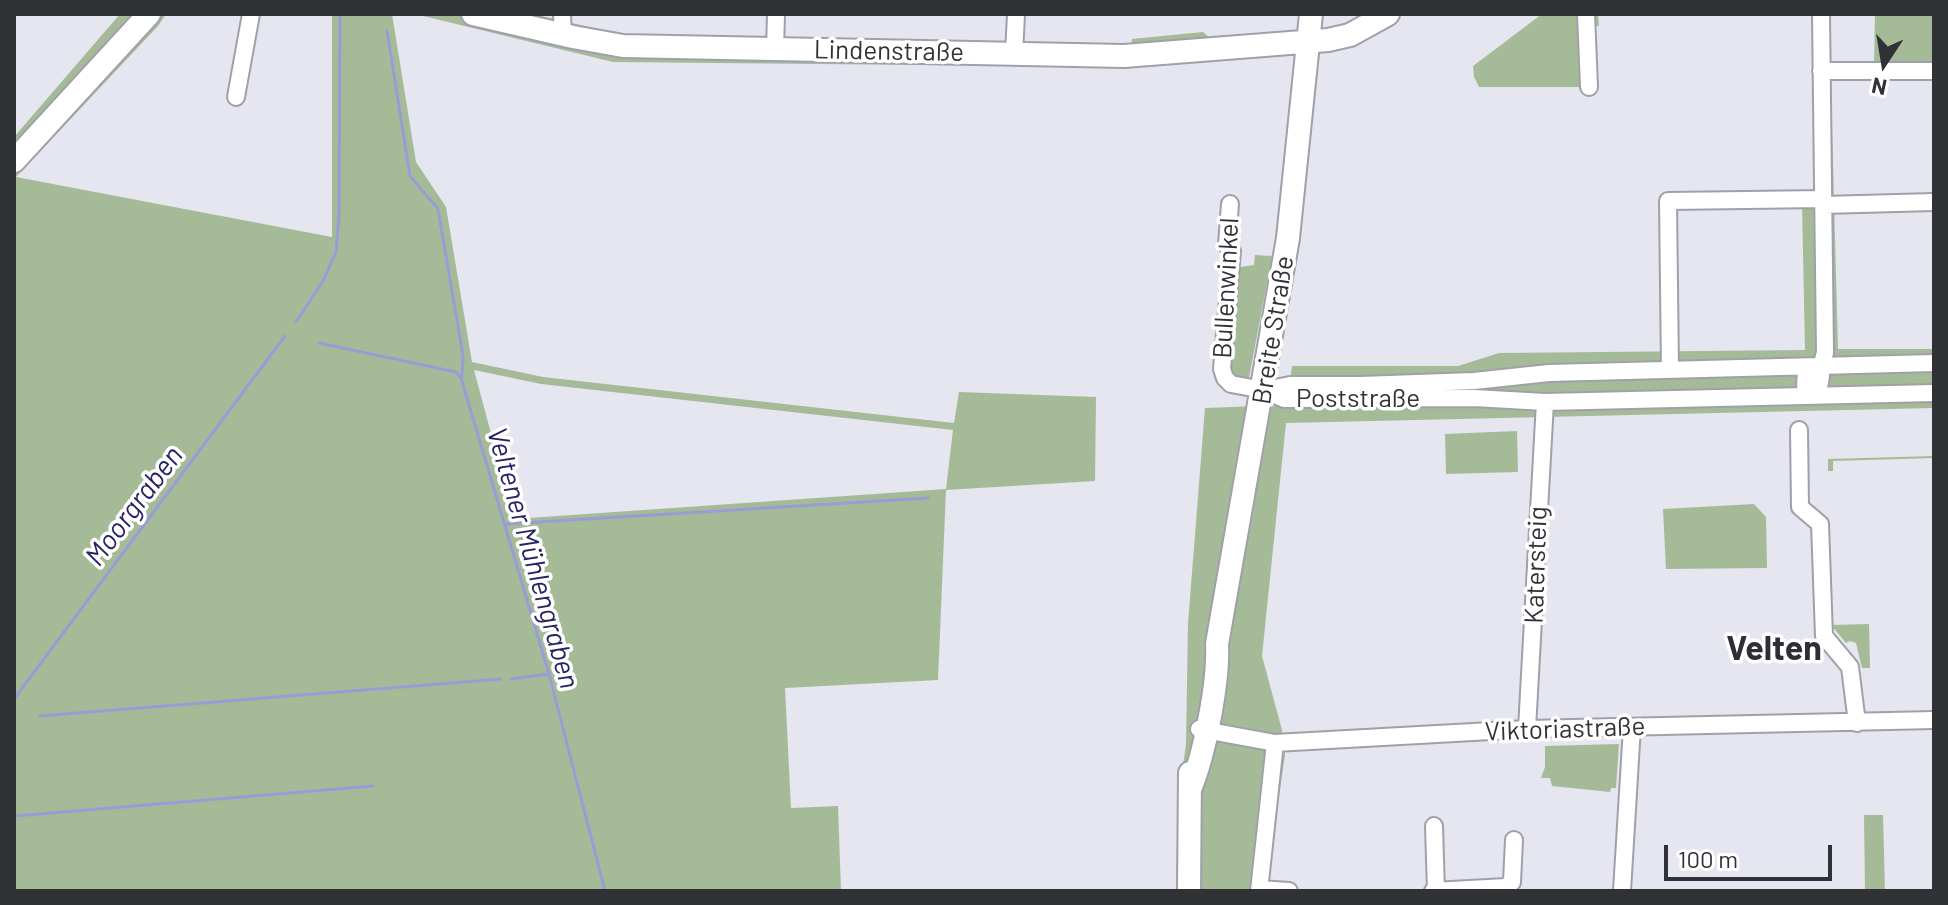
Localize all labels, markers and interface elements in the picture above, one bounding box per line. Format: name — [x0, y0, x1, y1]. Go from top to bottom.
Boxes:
north arrow — [1844, 24, 1924, 104]
street label: Lindenstraße — [814, 34, 964, 68]
text: N — [1869, 73, 1889, 102]
street label: Bullenwinkel — [1207, 217, 1245, 359]
street label: Breite Straße — [1246, 254, 1300, 406]
street label: Poststraße — [1296, 382, 1420, 414]
water label: Veltener Mühlengraben — [480, 423, 586, 693]
water label: Moorgraben — [78, 439, 190, 573]
street label: Katersteig — [1518, 506, 1554, 624]
district label: Velten — [1726, 629, 1822, 669]
street label: Viktoriastraße — [1484, 711, 1646, 747]
scale bar — [1668, 829, 1836, 879]
text: 100 m — [1678, 844, 1738, 873]

